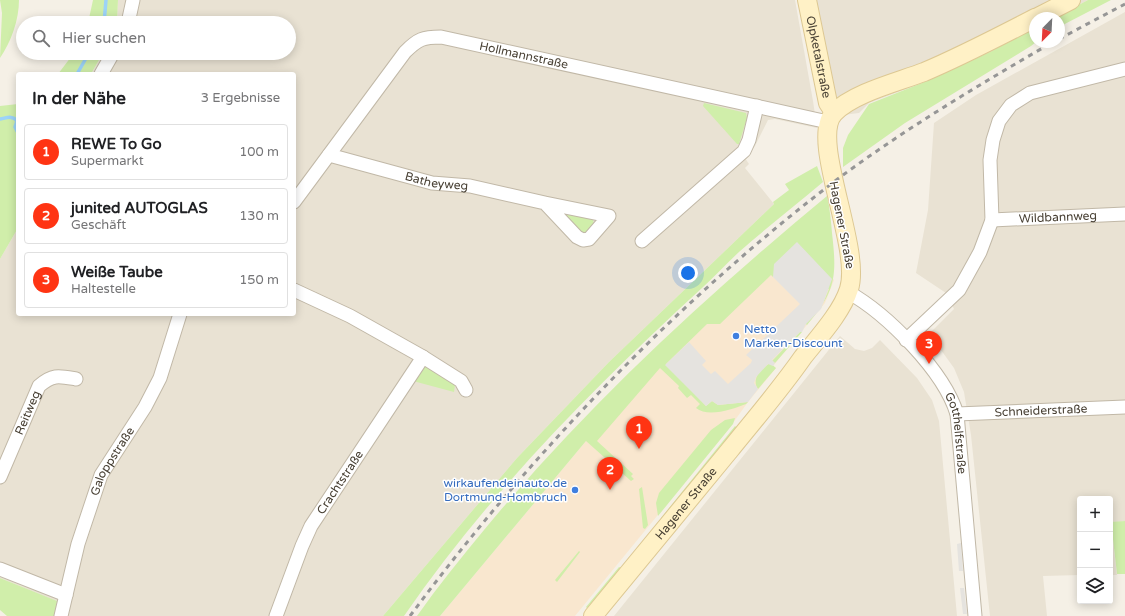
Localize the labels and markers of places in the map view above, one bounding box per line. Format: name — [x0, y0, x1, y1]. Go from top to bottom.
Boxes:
place label: Netto Marken-Discount — [744, 322, 843, 350]
marker: Netto Marken-Discount — [731, 331, 741, 341]
pin: 3 — [916, 331, 942, 364]
pin: 1 — [626, 416, 652, 449]
pin: 2 — [597, 457, 623, 490]
place label: wirkaufendeinauto.de Dortmund-Hombruch — [443, 476, 567, 504]
marker: wirkaufendeinauto.de Dortmund-Hombruch — [570, 485, 580, 495]

